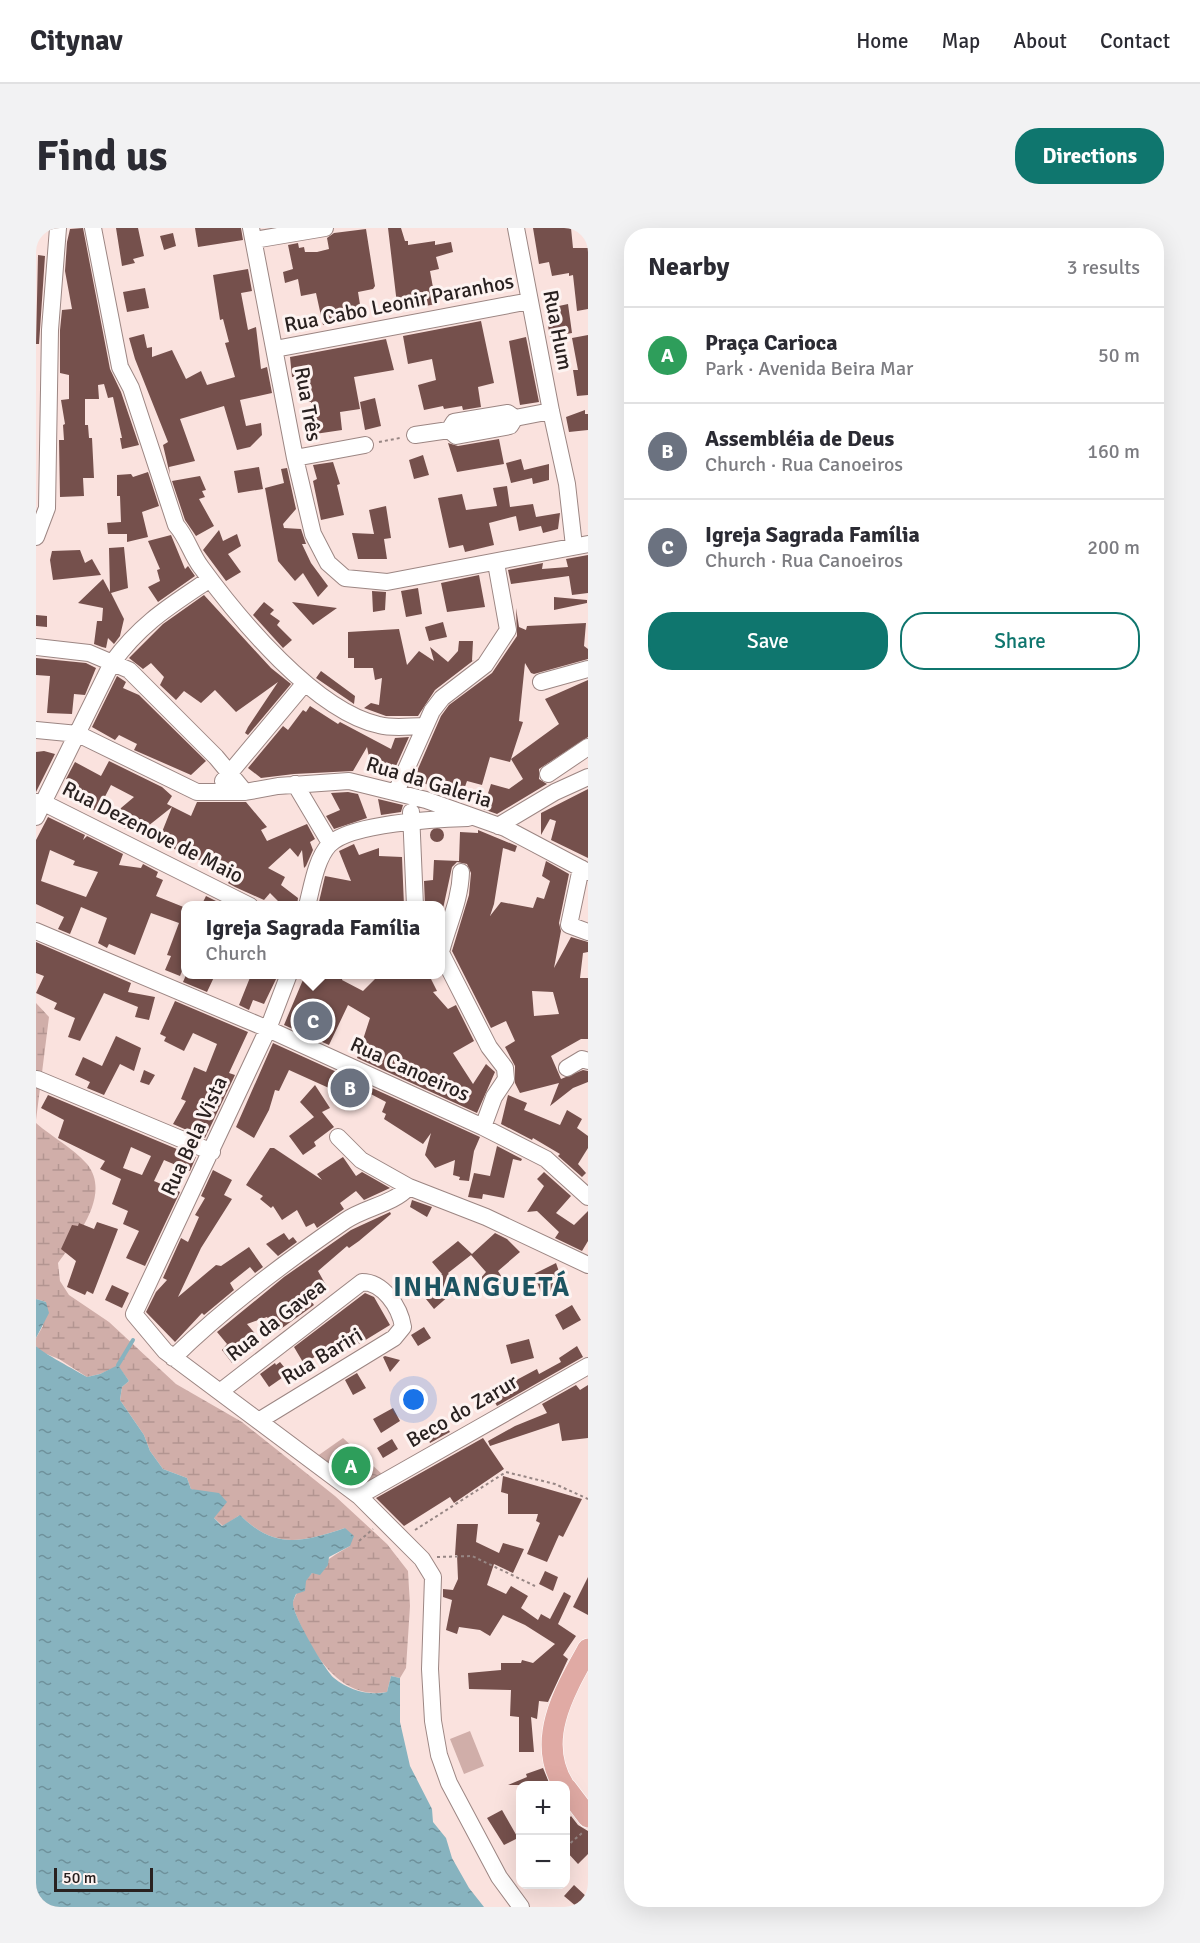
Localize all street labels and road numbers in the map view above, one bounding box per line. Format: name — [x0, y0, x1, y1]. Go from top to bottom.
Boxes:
street label: Rua Cabo Leonir Paranhos — [282, 268, 516, 338]
street label: Rua Hum — [537, 288, 579, 372]
street label: Rua Três — [289, 365, 327, 443]
street label: Rua da Galeria — [363, 751, 495, 813]
street label: Rua Dezenove de Maio — [58, 775, 248, 889]
street label: Rua Canoeiros — [346, 1031, 474, 1107]
street label: Rua Bela Vista — [155, 1072, 233, 1200]
street label: Rua da Gavea — [221, 1273, 331, 1367]
street label: Rua Bariri — [277, 1322, 367, 1390]
street label: Beco do Zarur — [402, 1369, 523, 1453]

